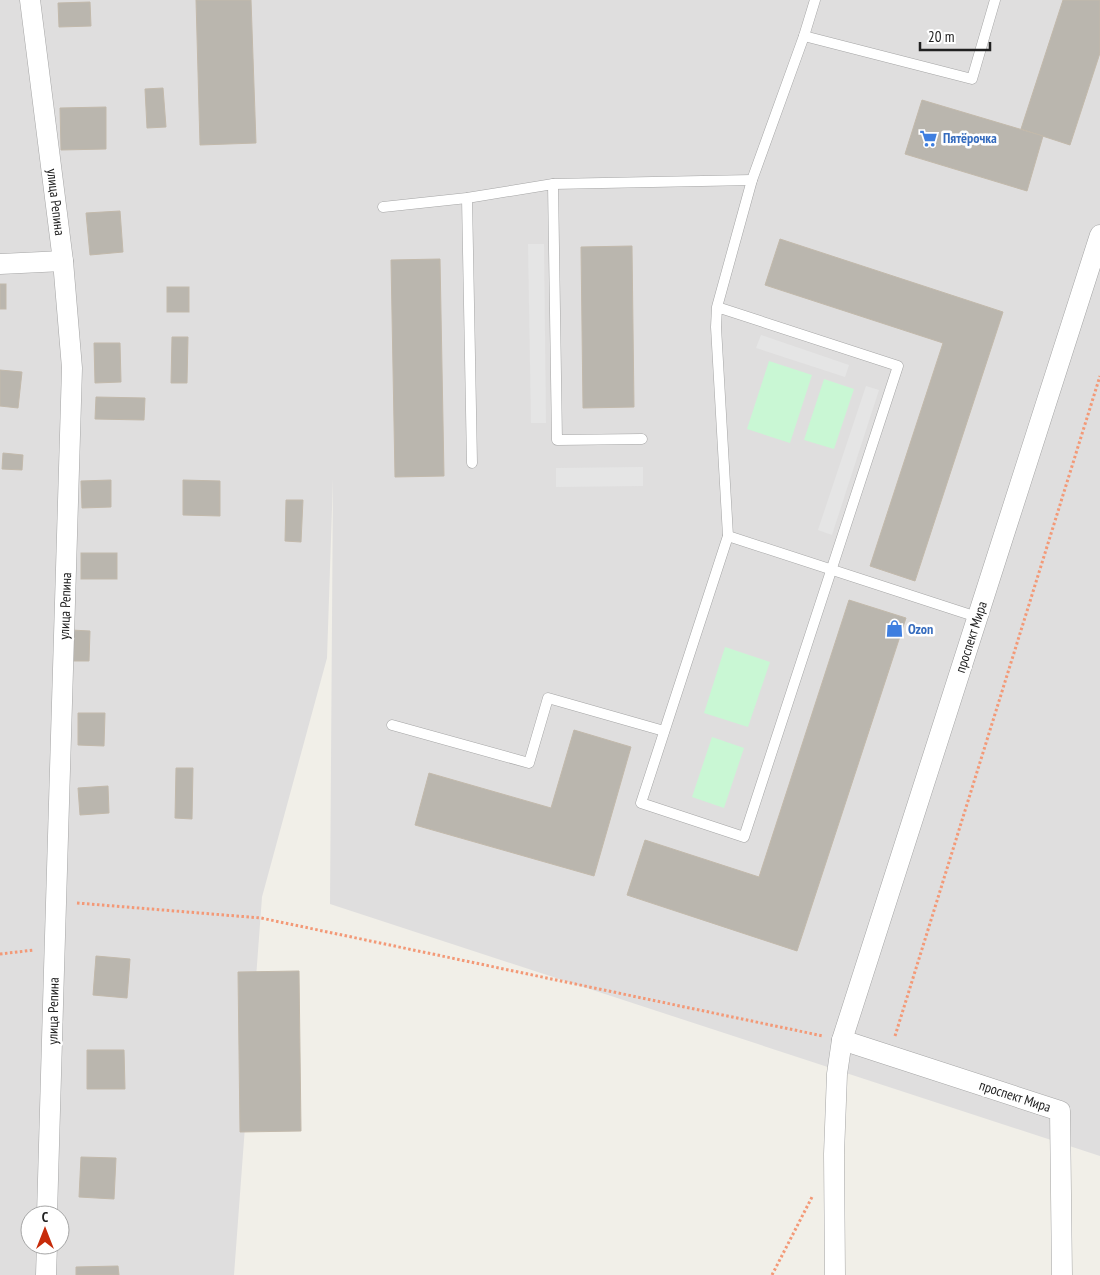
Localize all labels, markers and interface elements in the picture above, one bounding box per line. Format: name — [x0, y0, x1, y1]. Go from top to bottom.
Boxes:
scale bar — [920, 20, 990, 52]
text: 20 m — [928, 27, 954, 46]
supermarket icon: Пятёрочка — [919, 128, 939, 148]
place label: Пятёрочка — [943, 129, 997, 147]
street label: улица Репина — [43, 168, 69, 236]
street label: улица Репина — [55, 572, 75, 640]
street label: проспект Мира — [951, 599, 991, 675]
shop icon: Ozon — [884, 619, 904, 639]
place label: Ozon — [908, 620, 933, 638]
street label: улица Репина — [43, 977, 63, 1045]
street label: проспект Мира — [977, 1076, 1053, 1116]
north arrow — [20, 1205, 70, 1255]
text: С — [42, 1208, 49, 1226]

